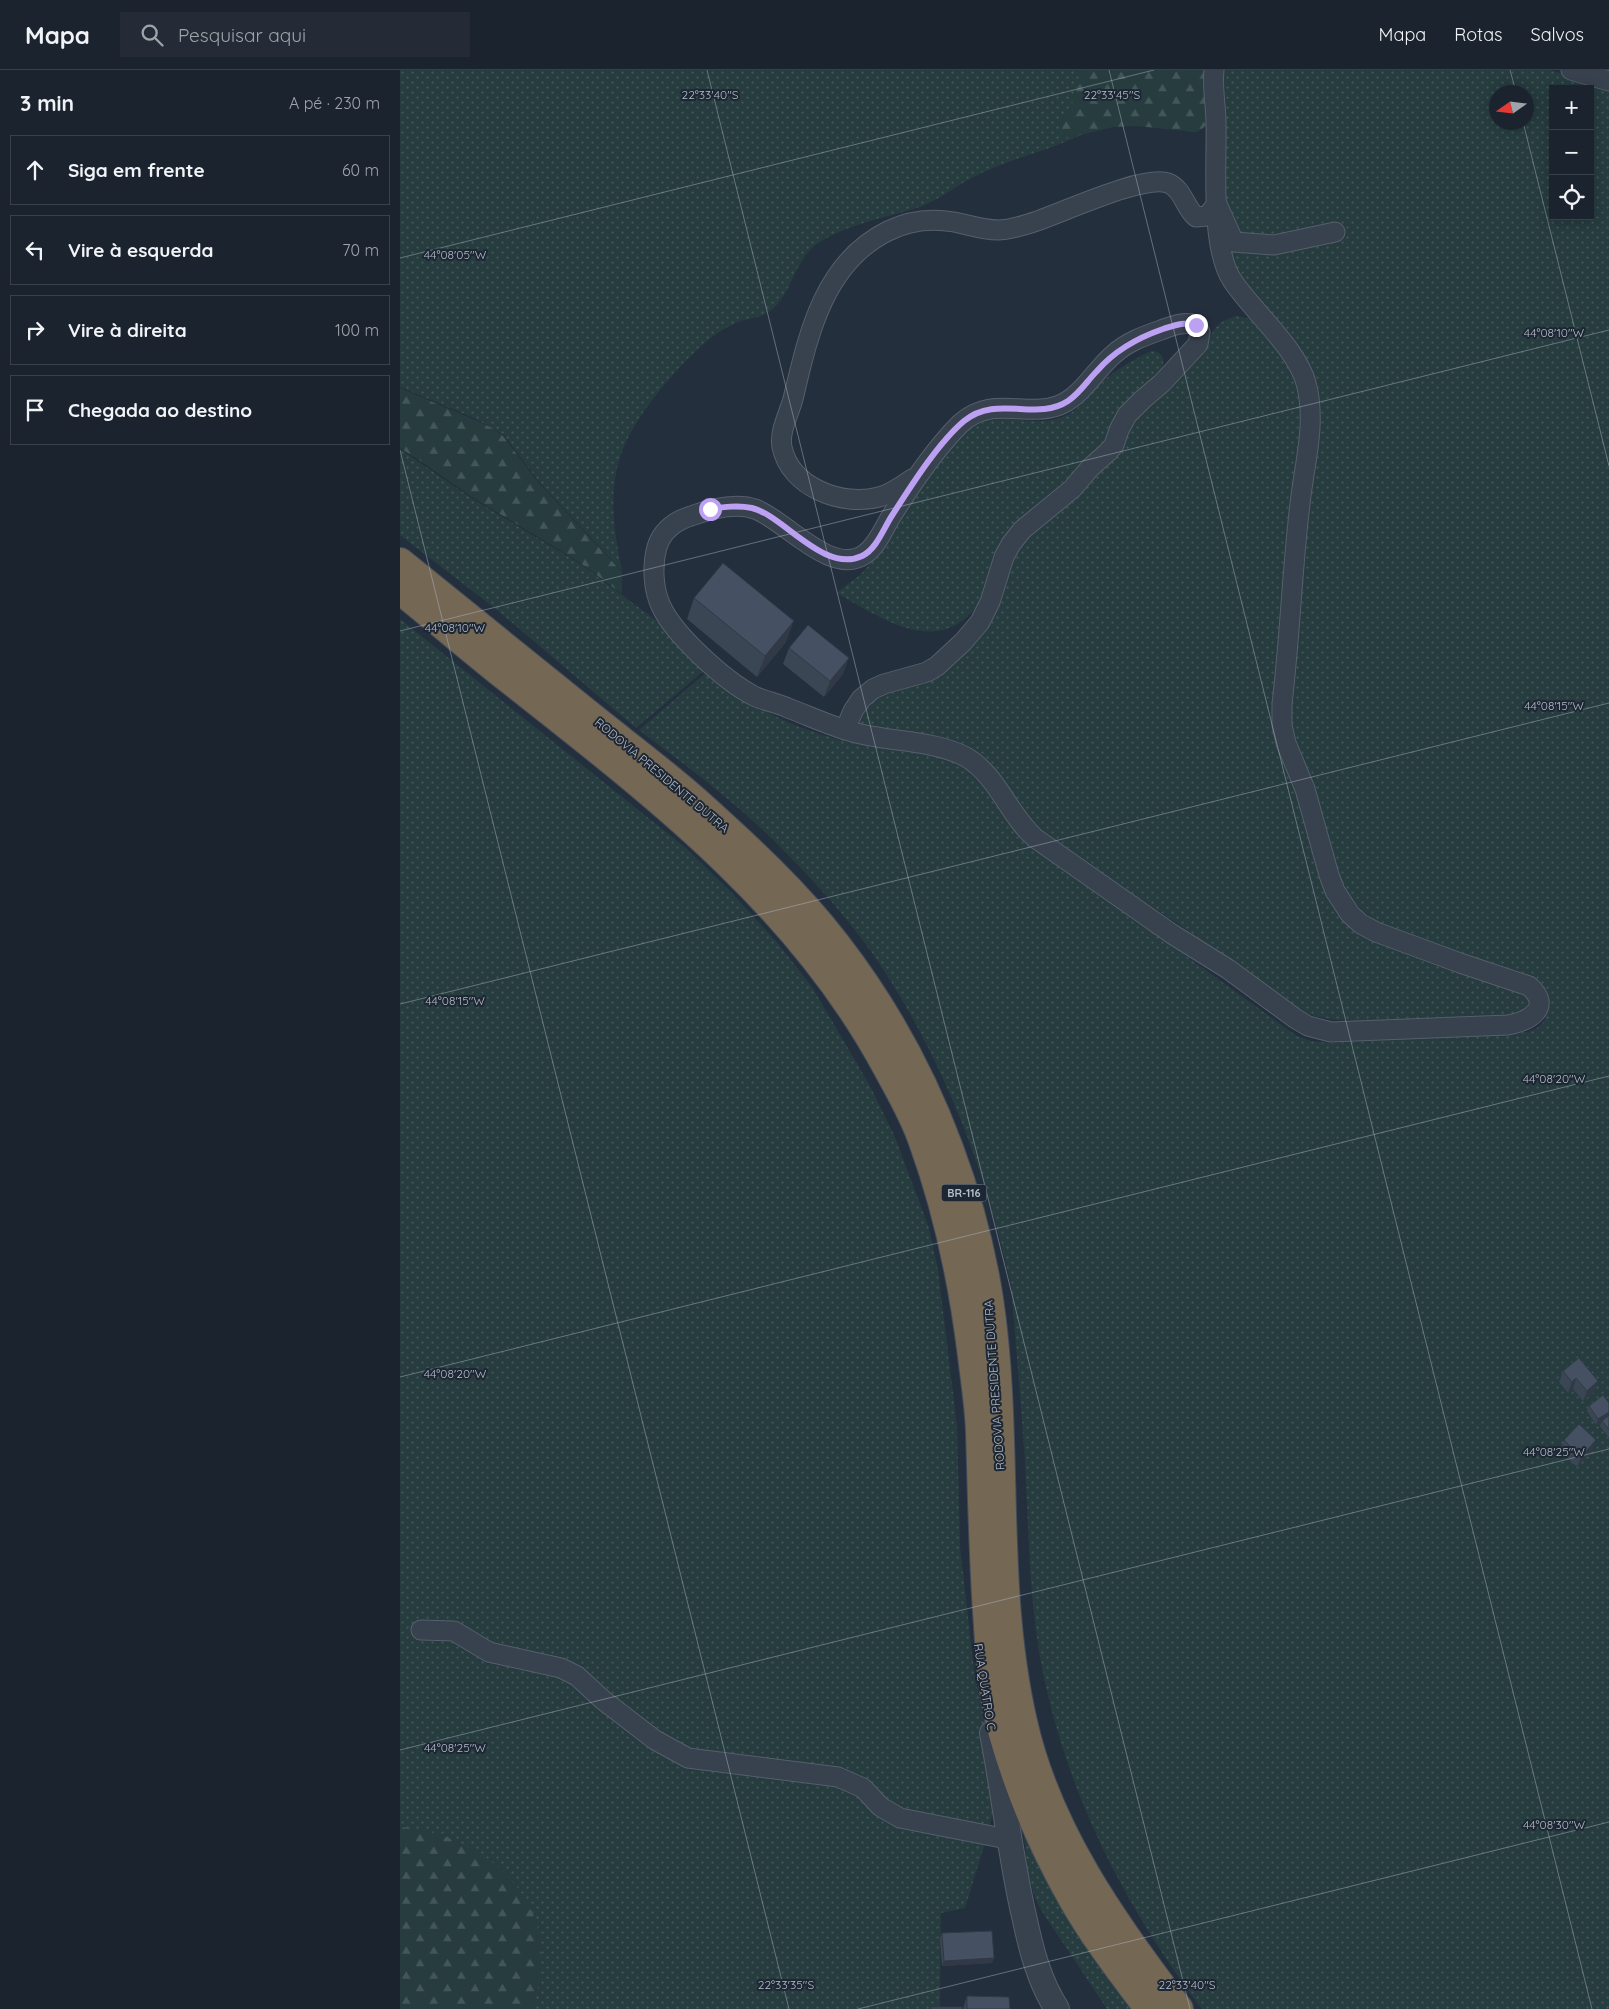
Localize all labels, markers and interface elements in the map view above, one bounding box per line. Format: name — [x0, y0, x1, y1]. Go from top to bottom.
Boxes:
search box — [120, 12, 470, 57]
text: Mapa — [25, 20, 90, 50]
icon: search — [138, 21, 166, 49]
text: Pesquisar aqui — [178, 23, 306, 47]
text: Mapa — [1379, 23, 1426, 46]
text: Rotas — [1454, 23, 1503, 46]
text: Salvos — [1531, 23, 1584, 46]
north arrow — [1489, 85, 1534, 130]
map controls — [1549, 85, 1594, 220]
button: + — [1549, 85, 1594, 130]
text: 22°33'40"S — [682, 87, 739, 102]
text: 22°33'45"S — [1084, 87, 1140, 102]
text: 3 min — [20, 90, 74, 116]
text: A pé · 230 m — [289, 93, 380, 113]
button: − — [1549, 130, 1594, 175]
icon: ahead — [21, 156, 49, 184]
text: Siga em frente — [68, 158, 205, 182]
text: 60 m — [342, 160, 379, 180]
button: locate — [1549, 175, 1594, 220]
icon: left — [21, 236, 49, 264]
text: Vire à esquerda — [68, 238, 213, 262]
text: 70 m — [342, 240, 379, 260]
text: 44°08'05"W — [424, 247, 487, 262]
route end — [1185, 314, 1208, 337]
icon: right — [21, 316, 49, 344]
text: Vire à direita — [68, 318, 187, 342]
text: 100 m — [335, 320, 379, 340]
text: 44°08'10"W — [1524, 325, 1585, 340]
icon: arrive — [21, 396, 49, 424]
text: Chegada ao destino — [68, 398, 252, 422]
route start — [699, 498, 722, 521]
text: 44°08'10"W — [425, 620, 486, 635]
text: 44°08'15"W — [1524, 698, 1584, 713]
street label: RODOVIA PRESIDENTE DUTRA — [592, 715, 732, 836]
text: 44°08'15"W — [425, 993, 485, 1008]
text: 44°08'20"W — [1523, 1071, 1586, 1086]
road number: BR-116 — [942, 1184, 986, 1202]
street label: RODOVIA PRESIDENTE DUTRA — [981, 1299, 1007, 1470]
text: 44°08'20"W — [424, 1366, 487, 1381]
text: 44°08'25"W — [1523, 1444, 1585, 1459]
street label: RUA QUATRO C — [971, 1642, 999, 1732]
text: 44°08'25"W — [424, 1740, 486, 1755]
text: 44°08'30"W — [1523, 1817, 1585, 1832]
text: 22°33'35"S — [758, 1977, 814, 1992]
text: 22°33'40"S — [1159, 1977, 1216, 1992]

